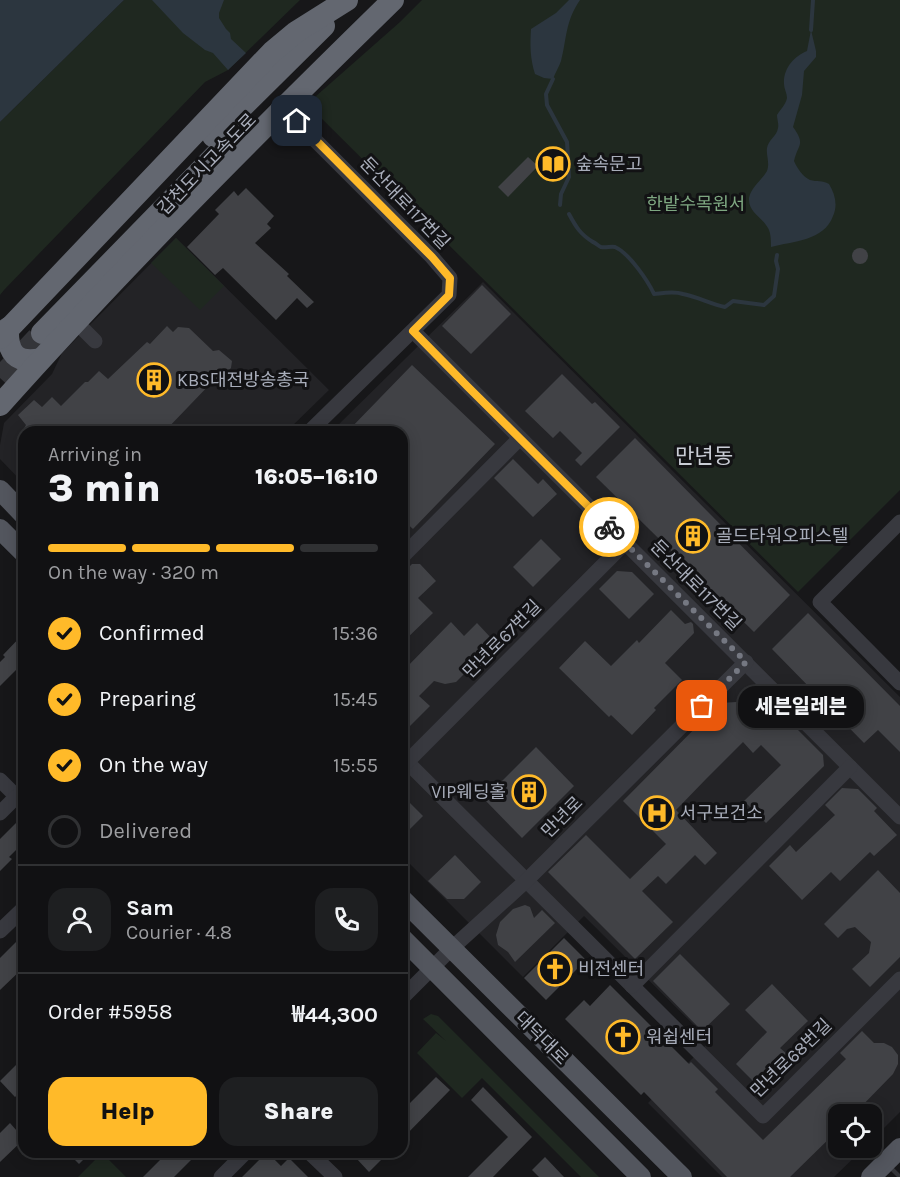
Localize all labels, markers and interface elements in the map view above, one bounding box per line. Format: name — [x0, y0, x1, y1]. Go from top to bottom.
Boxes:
pin — [271, 95, 322, 146]
icon: home — [280, 104, 313, 137]
street label: 갑천도시고속도로 — [153, 109, 261, 219]
library icon: 숲속문고 — [535, 146, 571, 182]
street label: 둔산대로117번길 — [356, 152, 454, 254]
place label: 숲속문고 — [576, 153, 642, 175]
park label: 한밭수목원서 — [646, 193, 746, 215]
building icon: KBS대전방송총국 — [136, 362, 172, 398]
place label: KBS대전방송총국 — [177, 369, 309, 391]
text: Arriving in — [48, 443, 142, 466]
district label: 만년동 — [675, 444, 733, 468]
text: 16:05–16:10 — [255, 464, 378, 490]
text: 3 min — [48, 465, 161, 511]
courier — [579, 497, 639, 557]
icon: bike — [593, 511, 626, 544]
building icon: 골드타워오피스텔 — [675, 518, 711, 554]
place label: 골드타워오피스텔 — [716, 525, 848, 547]
street label: 둔산대로117번길 — [646, 535, 746, 635]
text: On the way · 320 m — [48, 561, 219, 584]
street label: 만년로67번길 — [458, 595, 546, 683]
icon: check — [48, 617, 81, 650]
text: Confirmed — [99, 620, 205, 646]
text: 15:36 — [332, 622, 378, 645]
pin — [676, 680, 727, 731]
icon: check — [48, 683, 81, 716]
callout: 세븐일레븐 — [738, 685, 864, 727]
text: Preparing — [99, 686, 196, 712]
text: 15:45 — [333, 688, 378, 711]
icon: bag — [685, 689, 718, 722]
text: 세븐일레븐 — [755, 695, 847, 718]
icon: check — [48, 749, 81, 782]
text: On the way — [99, 752, 208, 778]
text: 15:55 — [333, 754, 378, 777]
building icon: VIP웨딩홀 — [511, 774, 547, 810]
place label: VIP웨딩홀 — [431, 781, 506, 803]
street label: 만년로 — [537, 792, 587, 842]
hospital icon: 서구보건소 — [639, 795, 675, 831]
place label: 서구보건소 — [680, 802, 763, 824]
text: Delivered — [99, 818, 192, 844]
button: person — [48, 888, 111, 951]
button: phone — [315, 888, 378, 951]
text: Sam — [126, 895, 174, 921]
text: Courier · 4.8 — [126, 921, 232, 944]
church icon: 비전센터 — [537, 951, 573, 987]
place label: 비전센터 — [578, 958, 644, 980]
text: Order #5958 — [48, 999, 173, 1025]
text: ₩44,300 — [292, 1002, 378, 1028]
street label: 대덕대로 — [511, 1007, 573, 1069]
street label: 만년로68번길 — [746, 1014, 836, 1102]
church icon: 워쉽센터 — [605, 1019, 641, 1055]
place label: 워쉽센터 — [646, 1026, 712, 1048]
button: Help — [48, 1077, 207, 1146]
button: Share — [219, 1077, 378, 1146]
map controls — [828, 1104, 882, 1158]
button: locate — [828, 1104, 882, 1158]

